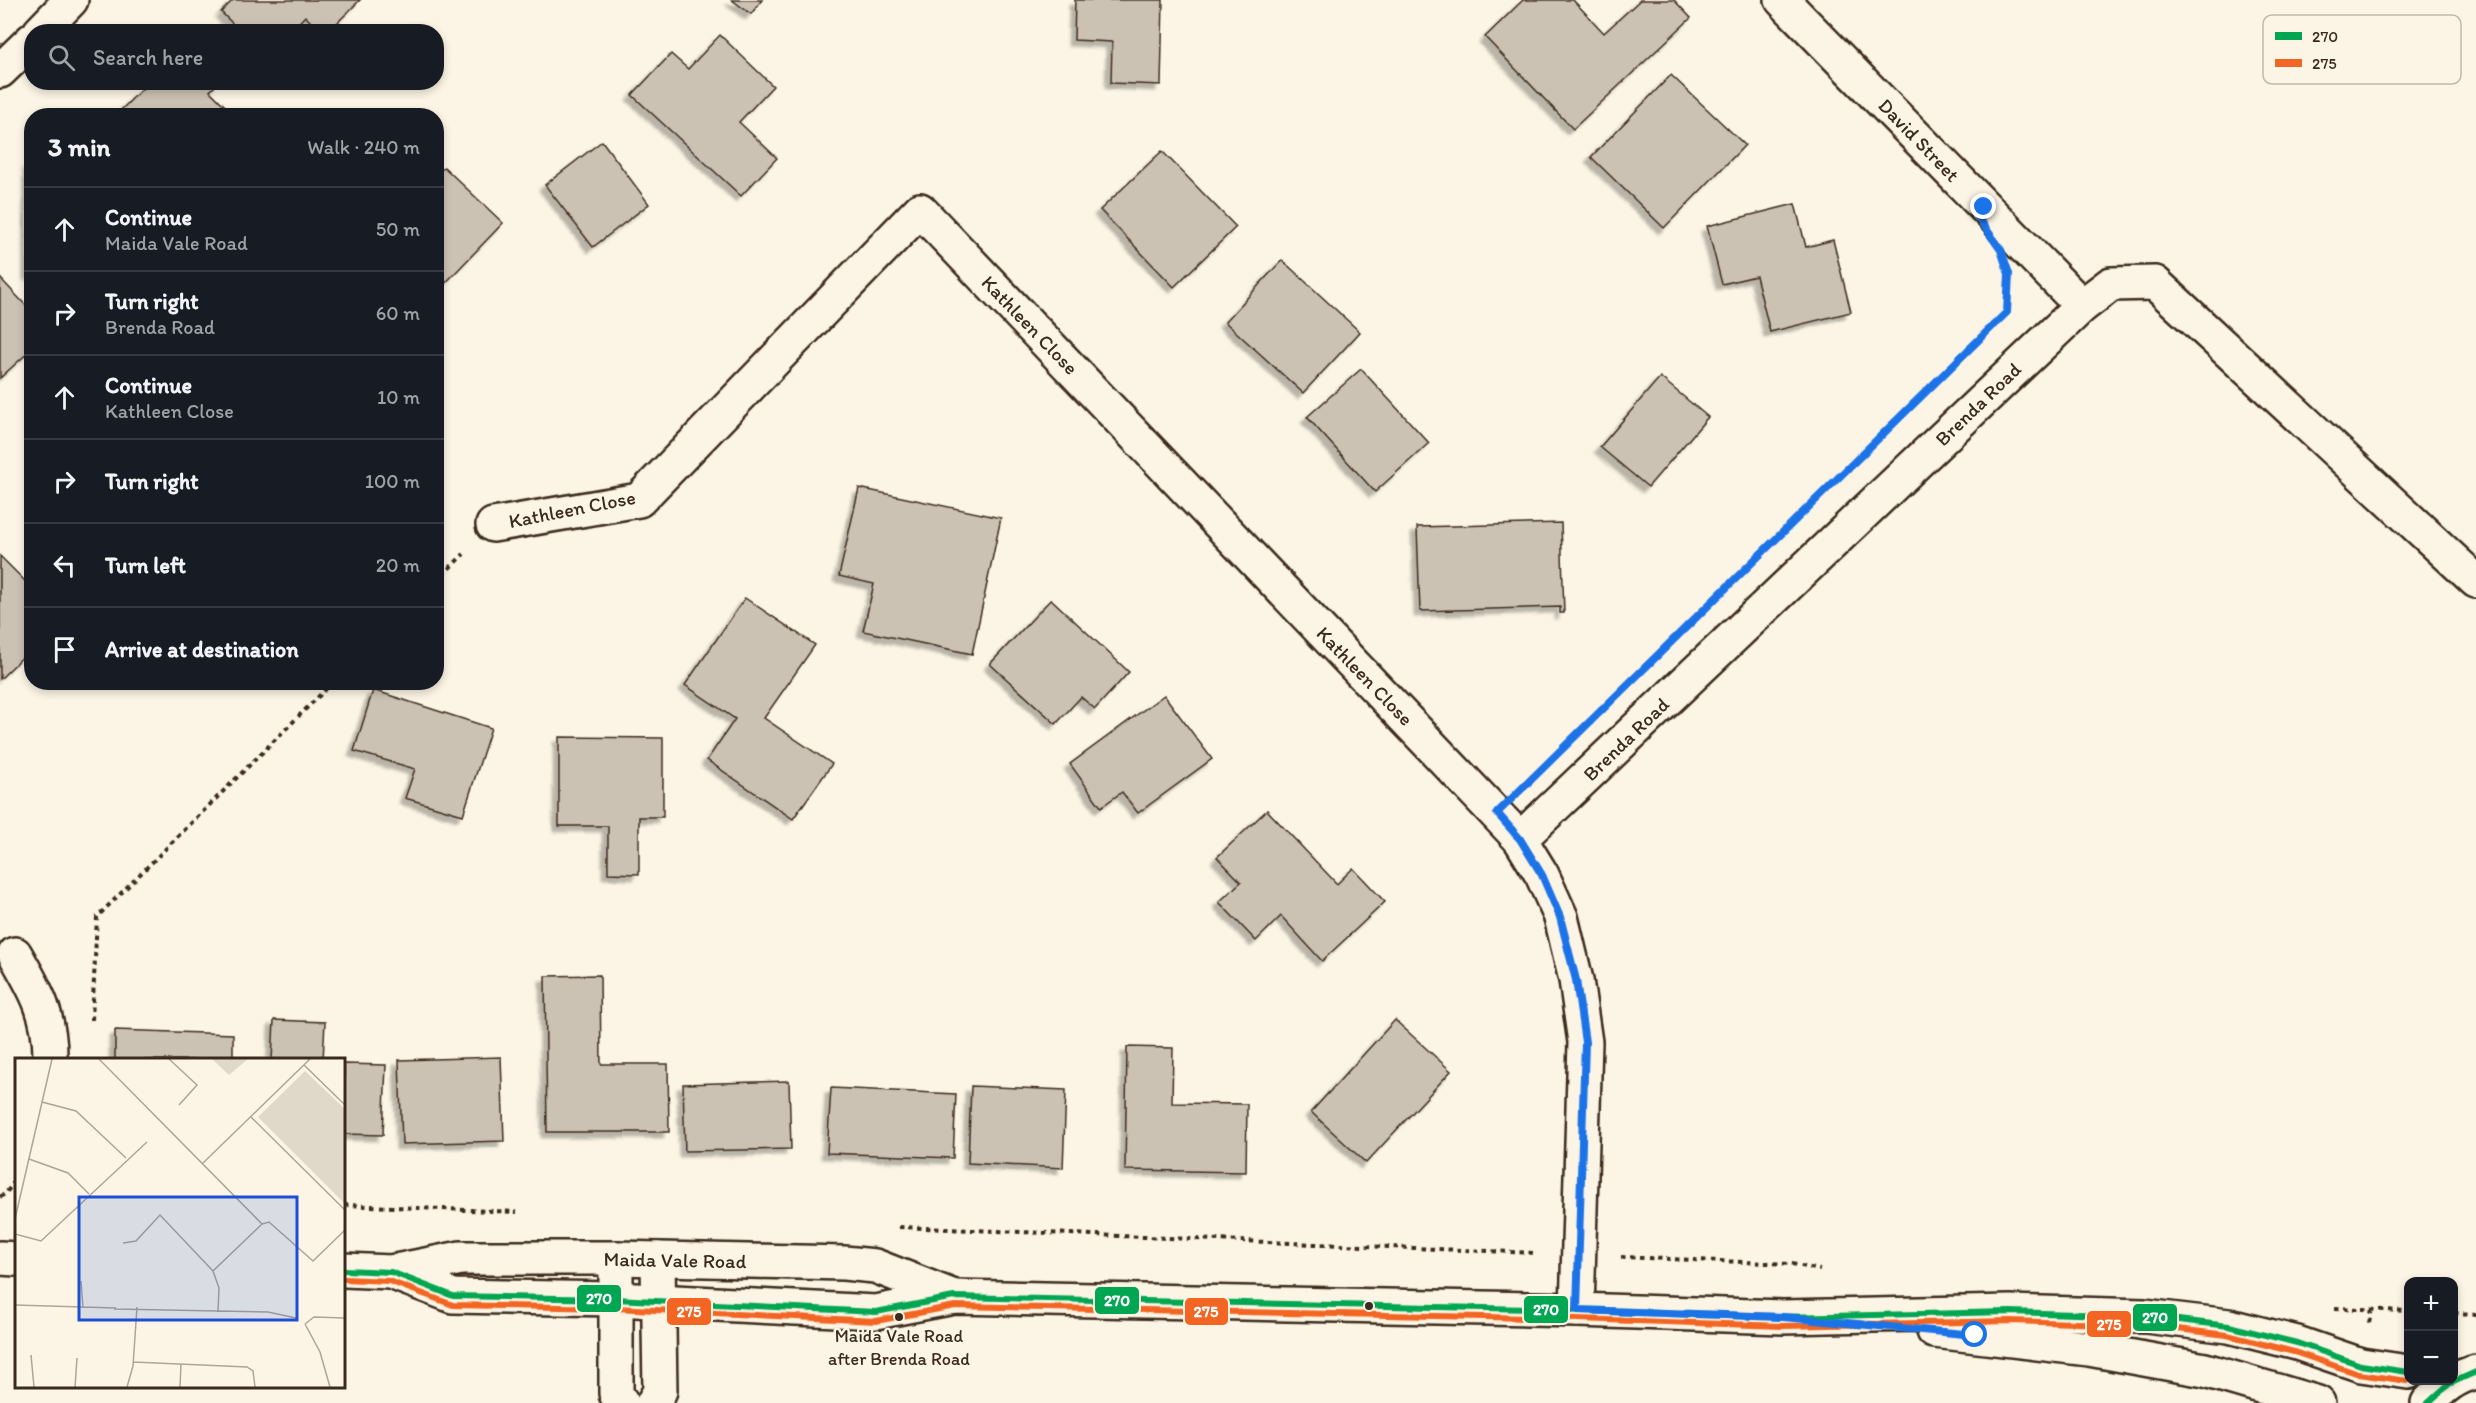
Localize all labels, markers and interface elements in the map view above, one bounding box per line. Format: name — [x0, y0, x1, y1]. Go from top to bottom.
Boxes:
legend — [2263, 15, 2461, 84]
search box — [24, 24, 444, 90]
text: 270 — [2312, 27, 2338, 46]
icon: search — [45, 41, 78, 74]
text: Search here — [93, 44, 203, 71]
text: 275 — [2312, 54, 2337, 73]
street label: David Street — [1873, 93, 1965, 187]
text: 3 min — [48, 131, 110, 163]
text: Walk · 240 m — [307, 135, 420, 159]
route end — [1970, 193, 1996, 219]
text: Continue — [105, 204, 192, 231]
icon: ahead — [48, 213, 81, 246]
text: 50 m — [376, 217, 420, 241]
text: Maida Vale Road — [105, 231, 248, 255]
street label: Kathleen Close — [977, 270, 1083, 380]
text: Turn right — [105, 288, 199, 315]
icon: right — [48, 297, 81, 330]
text: 60 m — [376, 301, 420, 325]
text: Brenda Road — [105, 315, 215, 339]
street label: Brenda Road — [1930, 357, 2026, 451]
text: Continue — [105, 372, 192, 399]
icon: ahead — [48, 381, 81, 414]
text: 10 m — [377, 385, 420, 409]
text: Kathleen Close — [105, 399, 234, 423]
icon: right — [48, 465, 81, 498]
text: Turn right — [105, 468, 199, 495]
text: 100 m — [365, 469, 420, 493]
street label: Kathleen Close — [507, 485, 637, 533]
icon: left — [48, 549, 81, 582]
text: Turn left — [105, 552, 186, 579]
text: 20 m — [376, 553, 420, 577]
street label: Kathleen Close — [1312, 621, 1418, 731]
icon: arrive — [48, 633, 81, 666]
text: Arrive at destination — [105, 636, 299, 663]
street label: Brenda Road — [1578, 692, 1674, 786]
inset map — [15, 1058, 345, 1388]
street label: Maida Vale Road — [603, 1247, 747, 1273]
map controls — [2404, 1277, 2458, 1385]
button: + — [2404, 1277, 2458, 1331]
line badge: 270 — [576, 1284, 622, 1313]
line badge: 270 — [1094, 1286, 1140, 1315]
text: 270 — [586, 1289, 612, 1308]
text: 270 — [1104, 1291, 1130, 1310]
line badge: 270 — [1523, 1295, 1569, 1324]
line badge: 275 — [666, 1297, 712, 1326]
line badge: 275 — [1184, 1297, 1229, 1326]
unlabelled marker — [1363, 1300, 1375, 1312]
text: 270 — [1533, 1300, 1559, 1319]
text: 275 — [677, 1302, 702, 1321]
text: 275 — [1194, 1302, 1219, 1321]
line badge: 270 — [2132, 1303, 2178, 1332]
text: 270 — [2142, 1308, 2168, 1327]
line badge: 275 — [2086, 1310, 2132, 1338]
marker: Maida Vale Road after Brenda Road — [893, 1311, 905, 1323]
text: 275 — [2097, 1315, 2122, 1334]
route start — [1961, 1321, 1987, 1347]
place label: Maida Vale Road after Brenda Road — [828, 1325, 970, 1370]
button: − — [2404, 1331, 2458, 1385]

